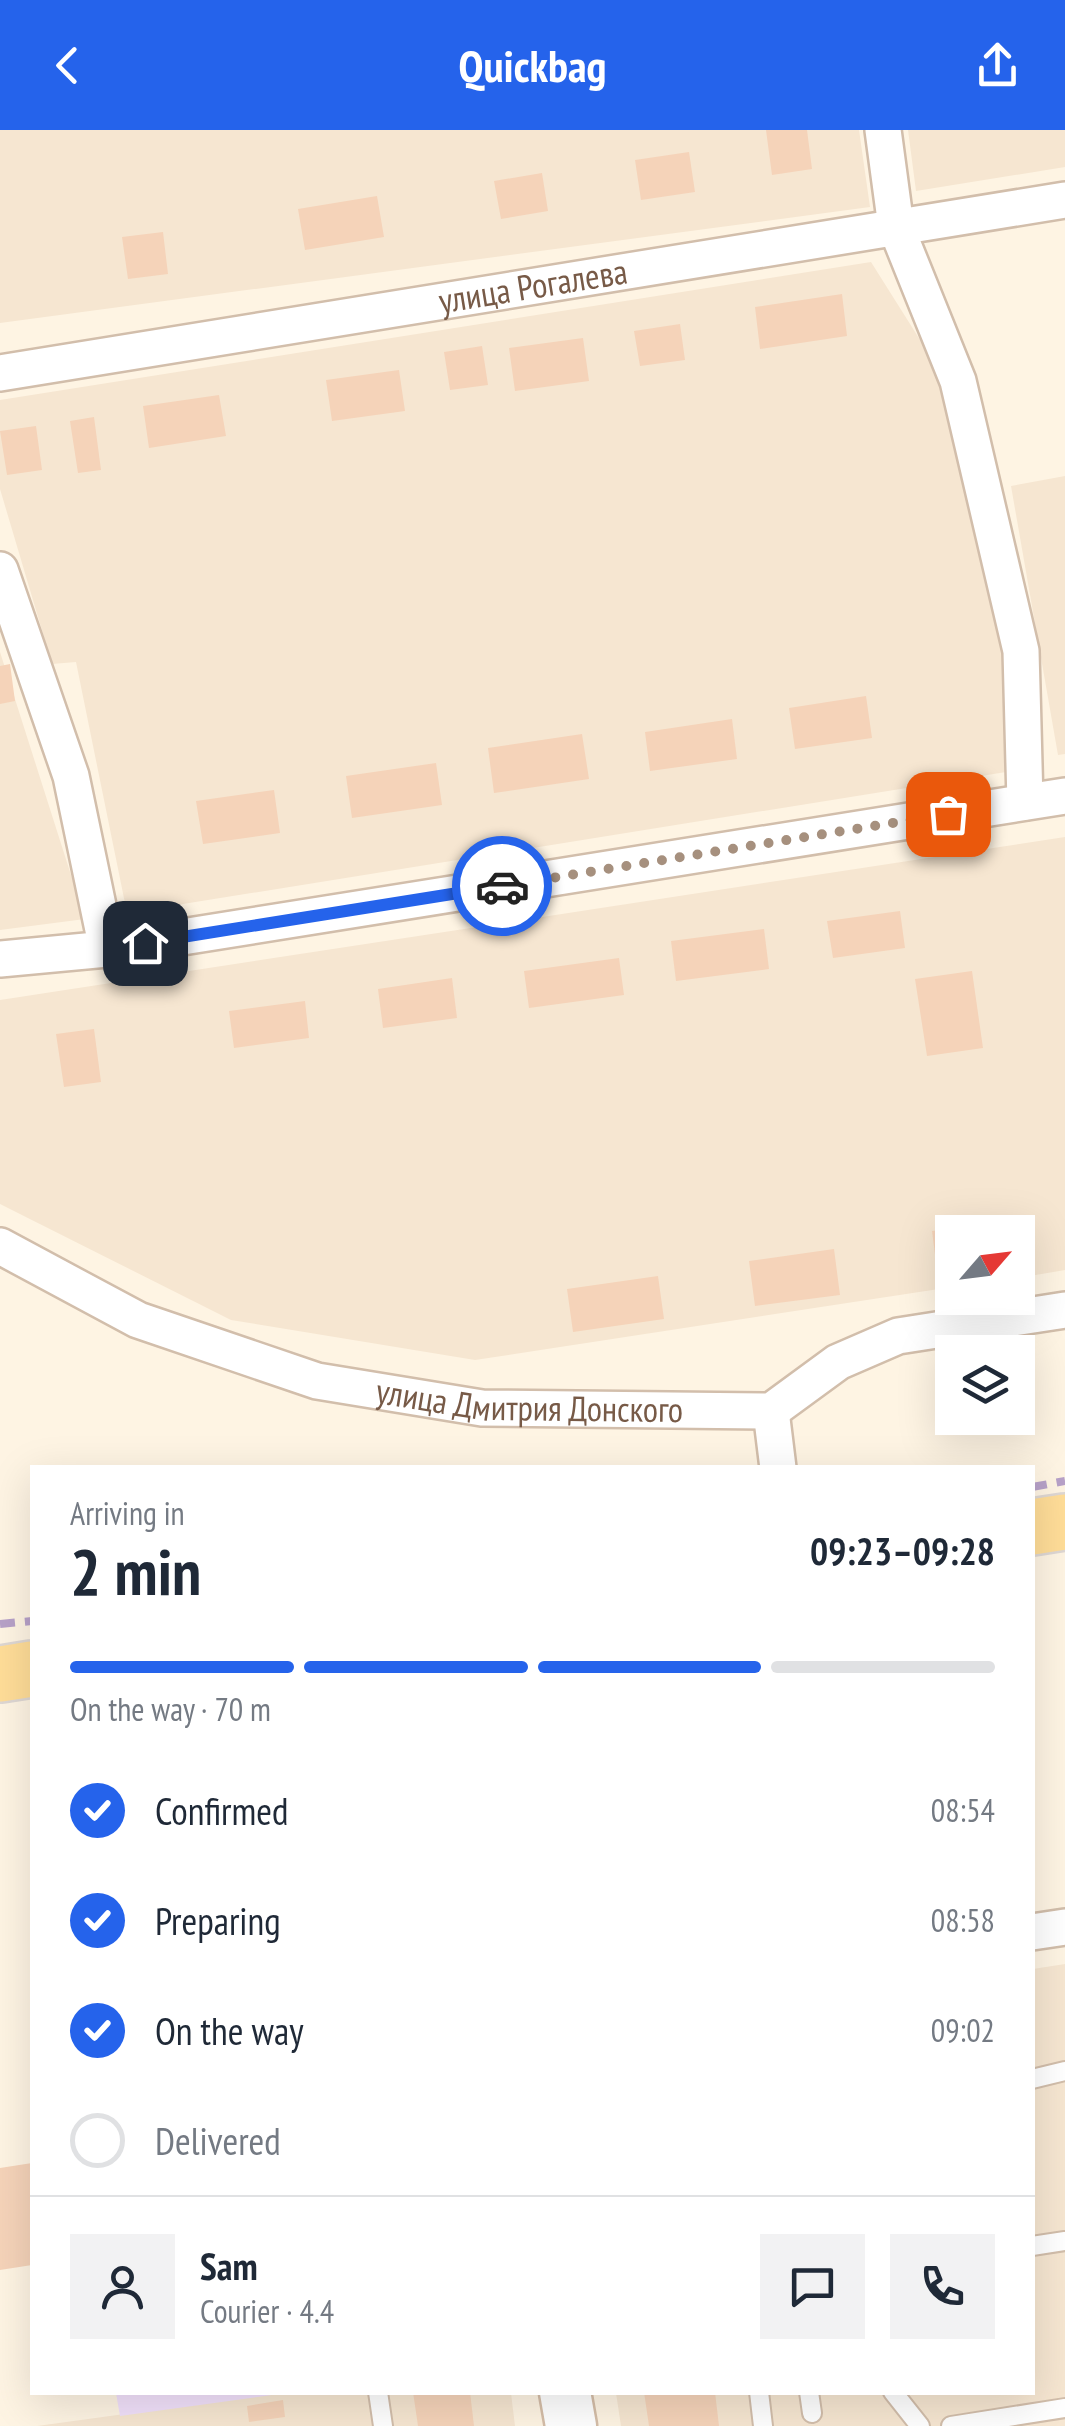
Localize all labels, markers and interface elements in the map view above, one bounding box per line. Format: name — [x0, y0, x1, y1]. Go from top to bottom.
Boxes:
text: Quickbag — [459, 36, 606, 94]
icon: back — [40, 38, 95, 93]
icon: share — [970, 38, 1025, 93]
street label: улица Рогалева — [435, 247, 631, 323]
pin — [906, 772, 991, 857]
icon: bag — [921, 787, 976, 842]
courier — [452, 836, 552, 936]
icon: car — [475, 859, 530, 914]
pin — [103, 901, 188, 986]
icon: home — [118, 916, 173, 971]
north arrow — [935, 1215, 1035, 1315]
map controls — [935, 1215, 1035, 1435]
button: layers — [935, 1335, 1035, 1435]
street label: улица Дмитрия Донского — [373, 1367, 683, 1432]
text: Arriving in — [70, 1492, 185, 1534]
text: 09:23–09:28 — [810, 1526, 995, 1575]
text: 2 min — [70, 1529, 201, 1613]
text: On the way · 70 m — [70, 1688, 271, 1730]
icon: check — [70, 1783, 125, 1838]
text: Confirmed — [155, 1786, 288, 1835]
text: 08:54 — [931, 1789, 995, 1831]
icon: check — [70, 1893, 125, 1948]
text: Preparing — [155, 1896, 281, 1945]
text: 08:58 — [931, 1899, 995, 1941]
icon: check — [70, 2003, 125, 2058]
text: On the way — [155, 2006, 303, 2055]
text: 09:02 — [931, 2009, 995, 2051]
text: Delivered — [155, 2116, 281, 2165]
button: person — [70, 2234, 175, 2339]
button: chat — [760, 2234, 865, 2339]
button: phone — [890, 2234, 995, 2339]
text: Sam — [200, 2241, 258, 2290]
text: Courier · 4.4 — [200, 2290, 334, 2332]

